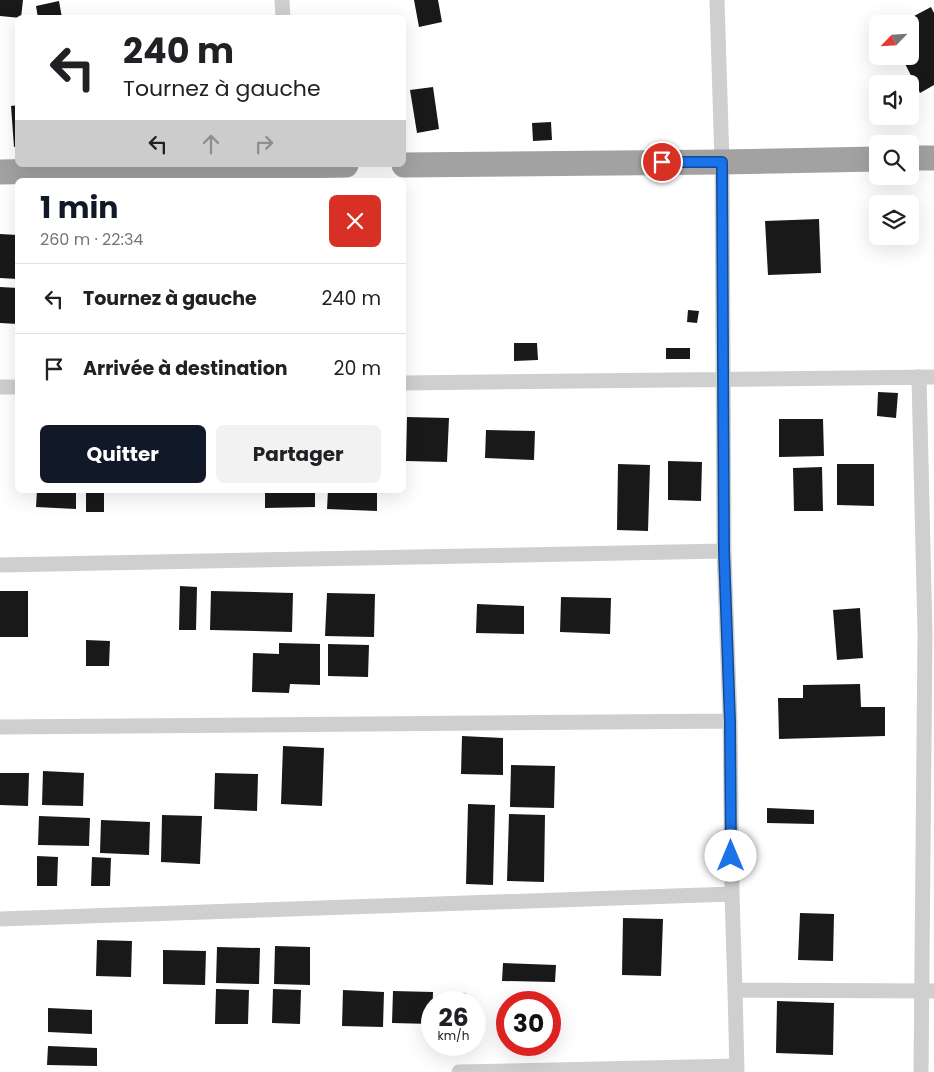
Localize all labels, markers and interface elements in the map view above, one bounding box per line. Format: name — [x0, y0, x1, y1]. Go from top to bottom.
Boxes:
north arrow — [869, 15, 919, 65]
map controls — [869, 15, 919, 245]
text: 240 m — [123, 26, 234, 75]
icon: left — [40, 35, 105, 100]
text: Tournez à gauche — [123, 73, 321, 104]
button: sound — [869, 75, 919, 125]
icon: left — [144, 130, 172, 158]
icon: ahead — [197, 130, 225, 158]
icon: right — [250, 130, 278, 158]
button: search — [869, 135, 919, 185]
pin — [641, 141, 683, 183]
icon: arrive — [648, 148, 676, 176]
text: 1 min — [40, 186, 118, 229]
button: close — [329, 195, 381, 247]
button: layers — [869, 195, 919, 245]
text: 260 m · 22:34 — [40, 228, 143, 251]
icon: left — [40, 285, 68, 313]
text: Tournez à gauche — [83, 285, 257, 312]
text: 240 m — [322, 285, 381, 312]
icon: arrive — [40, 355, 68, 383]
text: Arrivée à destination — [83, 355, 288, 382]
text: 20 m — [333, 355, 381, 382]
button: Quitter — [40, 425, 206, 483]
button: Partager — [216, 425, 381, 483]
position arrow — [704, 829, 756, 881]
speed limit sign: 30 — [496, 991, 561, 1056]
text: 26 — [438, 1000, 469, 1035]
text: km/h — [438, 1027, 469, 1044]

